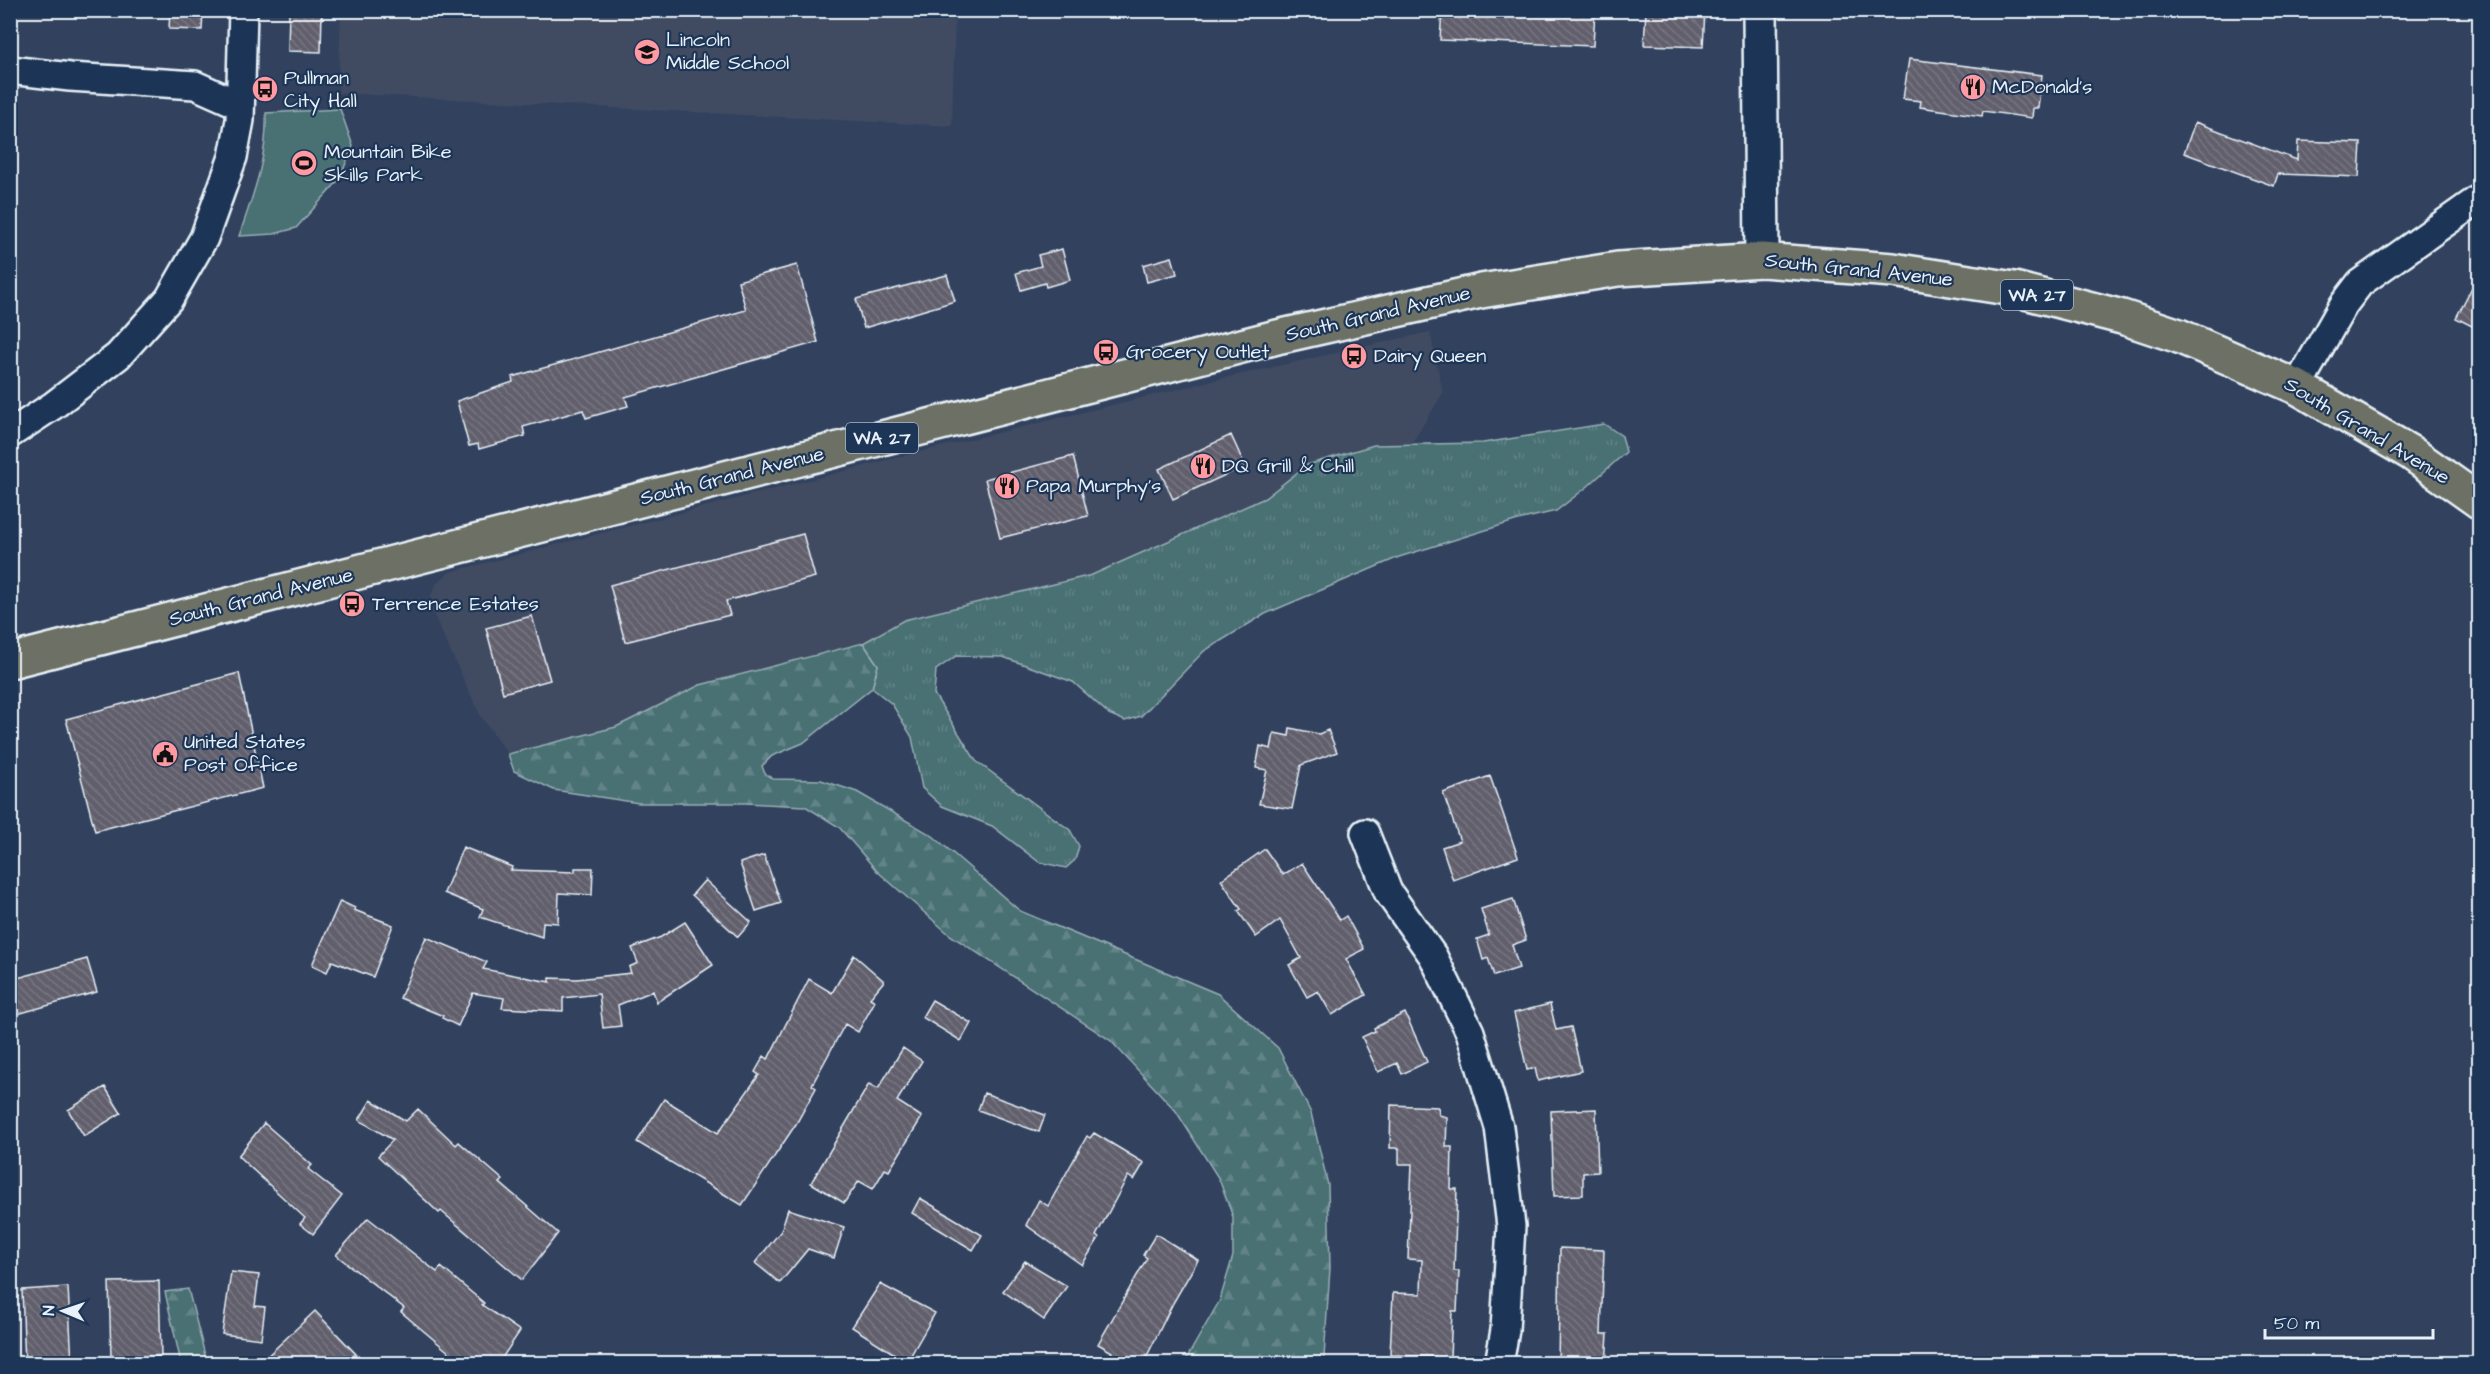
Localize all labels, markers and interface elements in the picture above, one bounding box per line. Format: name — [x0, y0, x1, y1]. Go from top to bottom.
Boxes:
place label: Lincoln Middle School — [666, 26, 789, 77]
school or university icon: Lincoln Middle School — [632, 37, 662, 67]
place label: Pullman City Hall — [284, 64, 357, 116]
restaurant icon: McDonald's — [1958, 72, 1988, 102]
place label: McDonald's — [1992, 73, 2092, 101]
bus stop icon: Pullman City Hall — [250, 74, 280, 104]
place label: Mountain Bike Skills Park — [324, 138, 452, 189]
sports icon: Mountain Bike Skills Park — [289, 148, 319, 178]
street label: South Grand Avenue — [1764, 246, 1954, 294]
street label: South Grand Avenue — [1283, 279, 1473, 349]
road number: WA 27 — [2001, 280, 2073, 310]
bus stop icon: Grocery Outlet — [1091, 337, 1121, 367]
place label: Grocery Outlet — [1126, 338, 1269, 367]
bus stop icon: Dairy Queen — [1339, 341, 1369, 371]
place label: Dairy Queen — [1374, 342, 1486, 371]
street label: South Grand Avenue — [2279, 370, 2455, 492]
road number: WA 27 — [846, 423, 918, 453]
street label: South Grand Avenue — [637, 440, 827, 512]
restaurant icon: DQ Grill & Chill — [1188, 451, 1218, 481]
place label: DQ Grill & Chill — [1222, 452, 1354, 480]
restaurant icon: Papa Murphy's — [992, 471, 1022, 501]
place label: Papa Murphy's — [1026, 472, 1161, 501]
street label: South Grand Avenue — [166, 561, 356, 633]
bus stop icon: Terrence Estates — [337, 589, 367, 619]
place label: Terrence Estates — [372, 590, 539, 618]
place label: United States Post Office — [184, 728, 305, 779]
public building icon: United States Post Office — [150, 739, 180, 769]
north arrow — [33, 1281, 93, 1341]
scale bar — [2265, 1302, 2433, 1340]
text: N — [38, 1305, 60, 1316]
text: 50 m — [2274, 1311, 2319, 1336]

